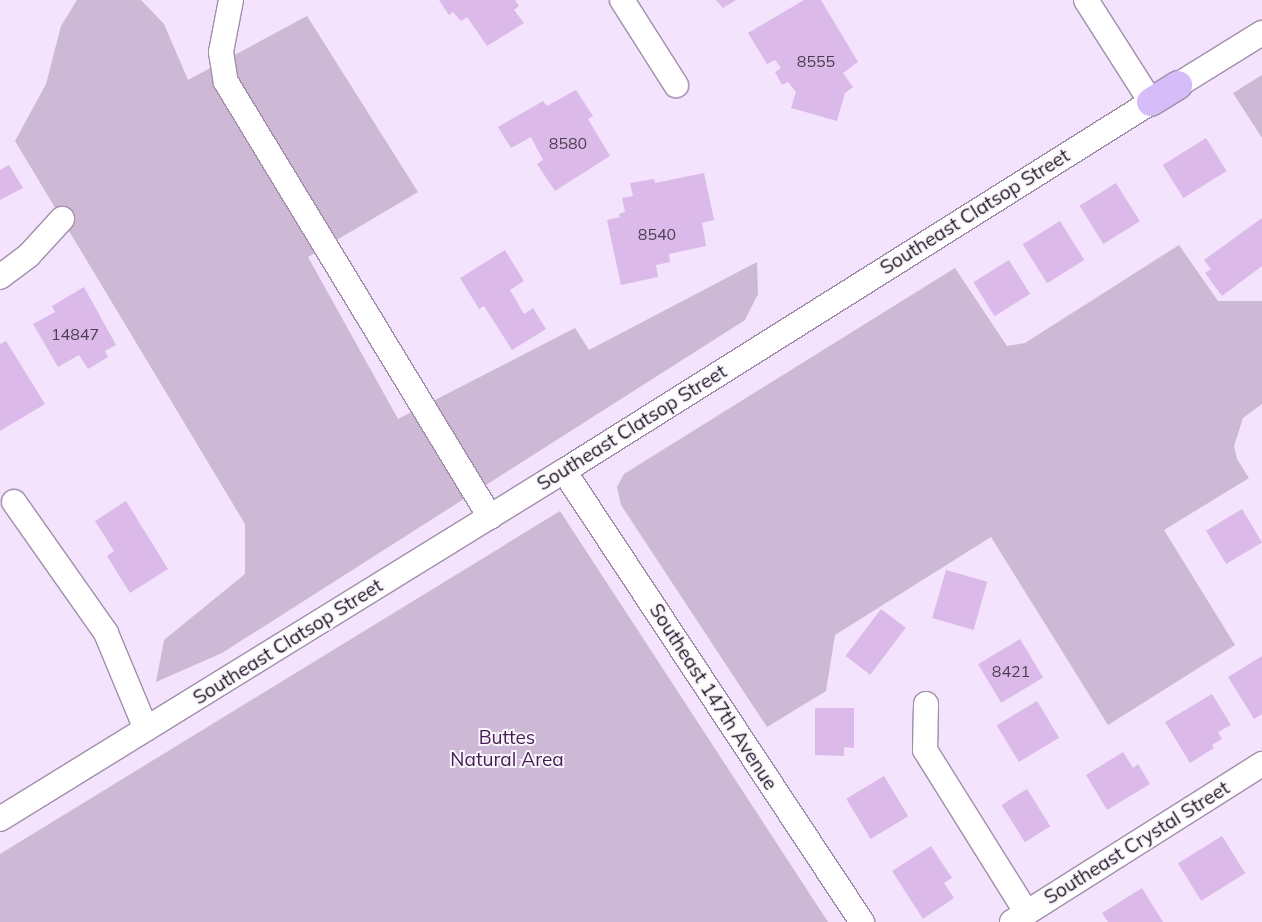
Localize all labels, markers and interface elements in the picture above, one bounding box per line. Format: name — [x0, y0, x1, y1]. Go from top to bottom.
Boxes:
house number: 8555 — [797, 51, 835, 71]
house number: 8580 — [549, 133, 587, 153]
street label: Southeast Clatsop Street — [876, 144, 1074, 280]
house number: 8540 — [638, 224, 676, 244]
house number: 14847 — [51, 324, 99, 344]
street label: Southeast Clatsop Street — [533, 360, 731, 496]
street label: Southeast Clatsop Street — [189, 574, 387, 710]
street label: Southeast 147th Avenue — [644, 600, 782, 794]
house number: 8421 — [992, 661, 1030, 681]
park label: Buttes Natural Area — [450, 727, 564, 771]
street label: Southeast Crystal Street — [1040, 777, 1234, 909]

